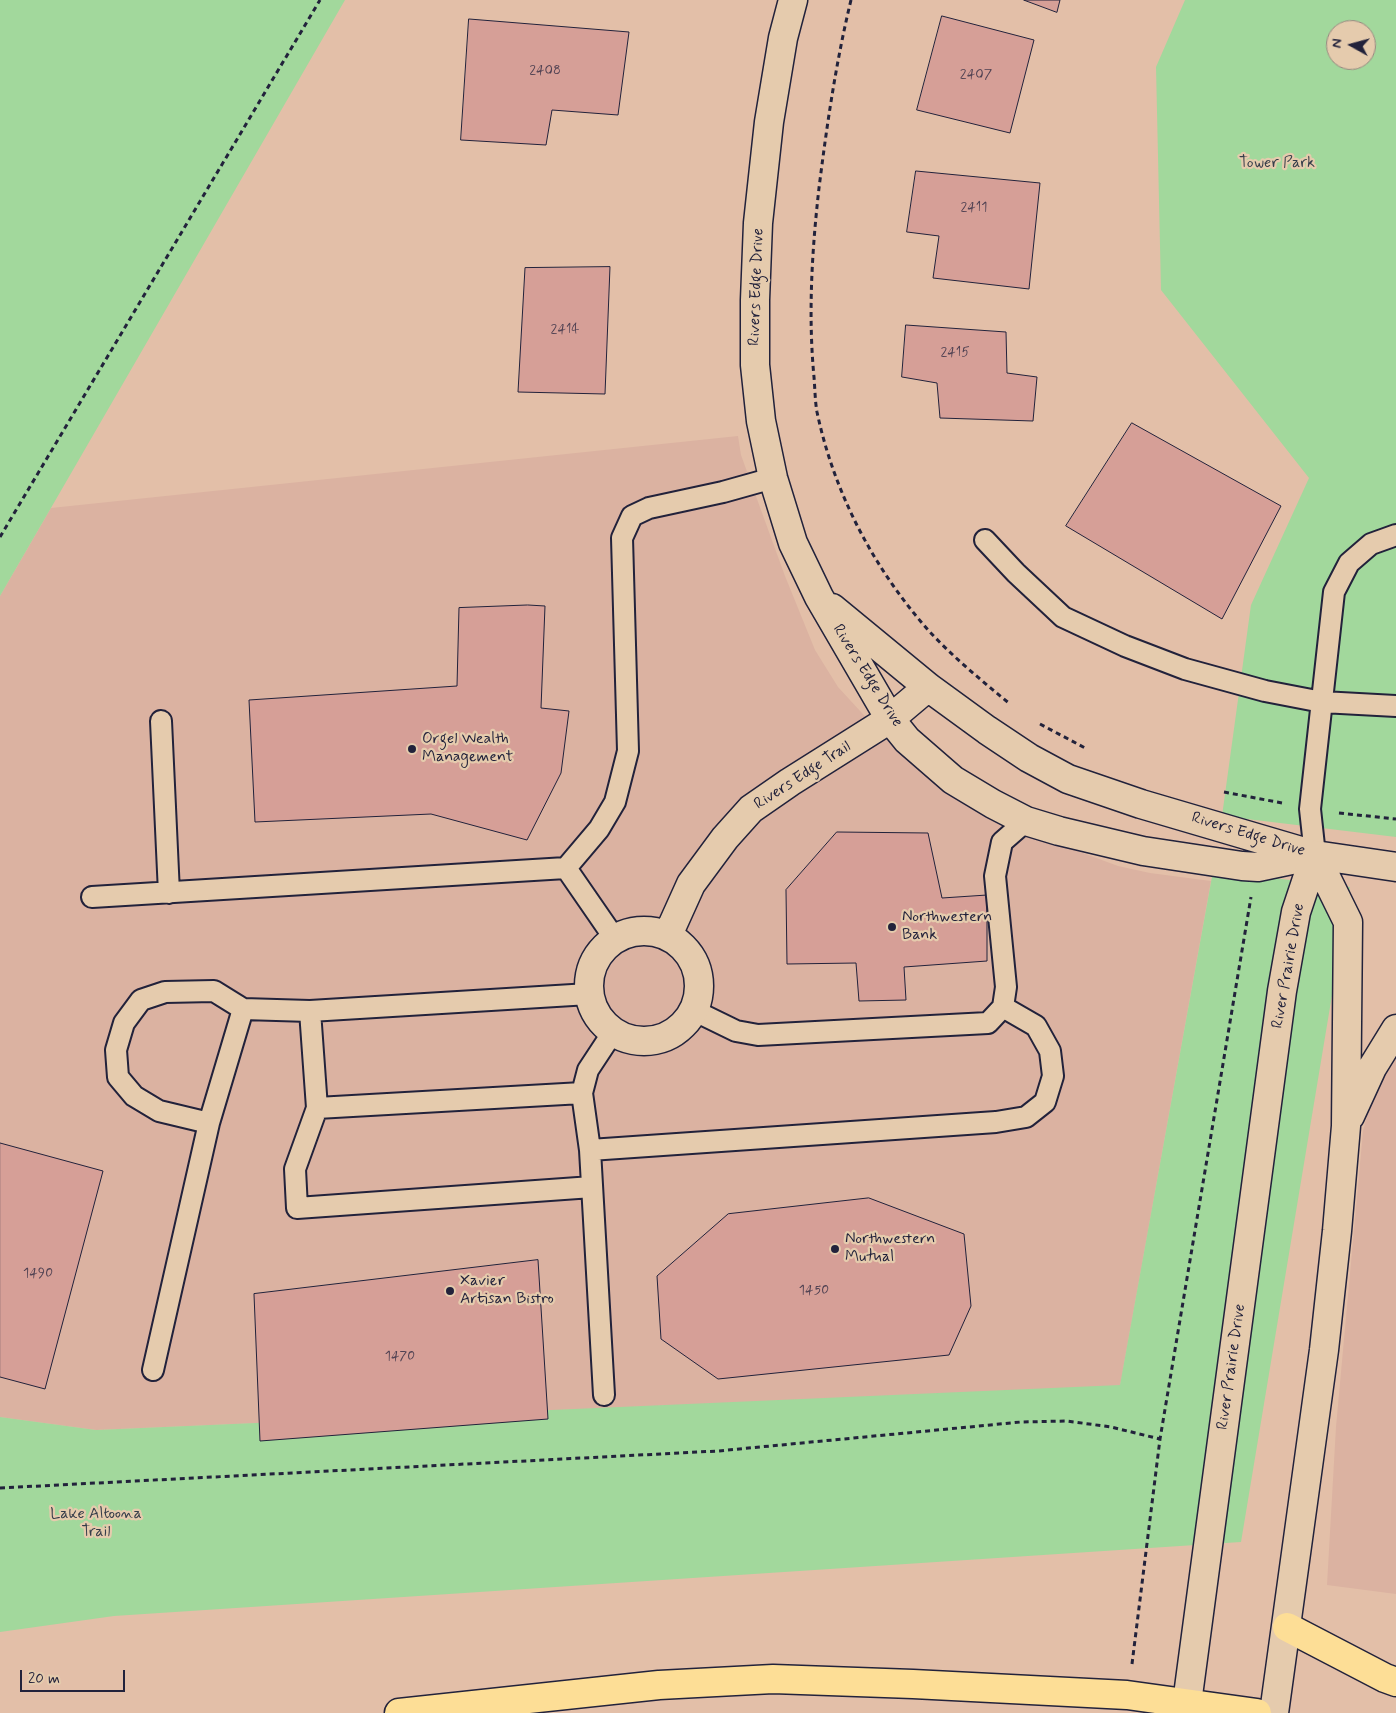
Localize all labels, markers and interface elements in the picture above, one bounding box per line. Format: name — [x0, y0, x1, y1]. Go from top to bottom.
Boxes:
north arrow — [1326, 20, 1376, 70]
text: N — [1328, 38, 1347, 49]
house number: 2408 — [529, 63, 561, 79]
house number: 2407 — [960, 67, 992, 83]
park label: Tower Park — [1239, 154, 1315, 174]
house number: 2411 — [960, 200, 988, 216]
street label: Rivers Edge Drive — [745, 228, 769, 346]
house number: 2414 — [551, 322, 579, 338]
house number: 2415 — [940, 345, 970, 361]
street label: Rivers Edge Drive — [828, 621, 906, 731]
place label: Orgel Wealth Management — [422, 730, 513, 768]
street label: Rivers Edge Trail — [751, 738, 855, 814]
marker: Orgel Wealth Management — [406, 743, 418, 755]
street label: Rivers Edge Drive — [1189, 809, 1307, 861]
street label: River Prairie Drive — [1269, 902, 1309, 1030]
place label: Northwestern Bank — [902, 908, 992, 946]
marker: Northwestern Bank — [886, 921, 898, 933]
place label: Northwestern Mutual — [845, 1230, 935, 1268]
marker: Northwestern Mutual — [829, 1243, 841, 1255]
house number: 1490 — [23, 1266, 53, 1282]
place label: Xavier Artisan Bistro — [460, 1272, 554, 1310]
house number: 1450 — [799, 1283, 829, 1299]
marker: Xavier Artisan Bistro — [444, 1285, 456, 1297]
street label: River Prairie Drive — [1214, 1303, 1250, 1431]
house number: 1470 — [385, 1349, 415, 1365]
park label: Lake Altoona Trail — [50, 1505, 142, 1543]
scale bar — [22, 1660, 128, 1692]
text: 20 m — [28, 1669, 60, 1689]

